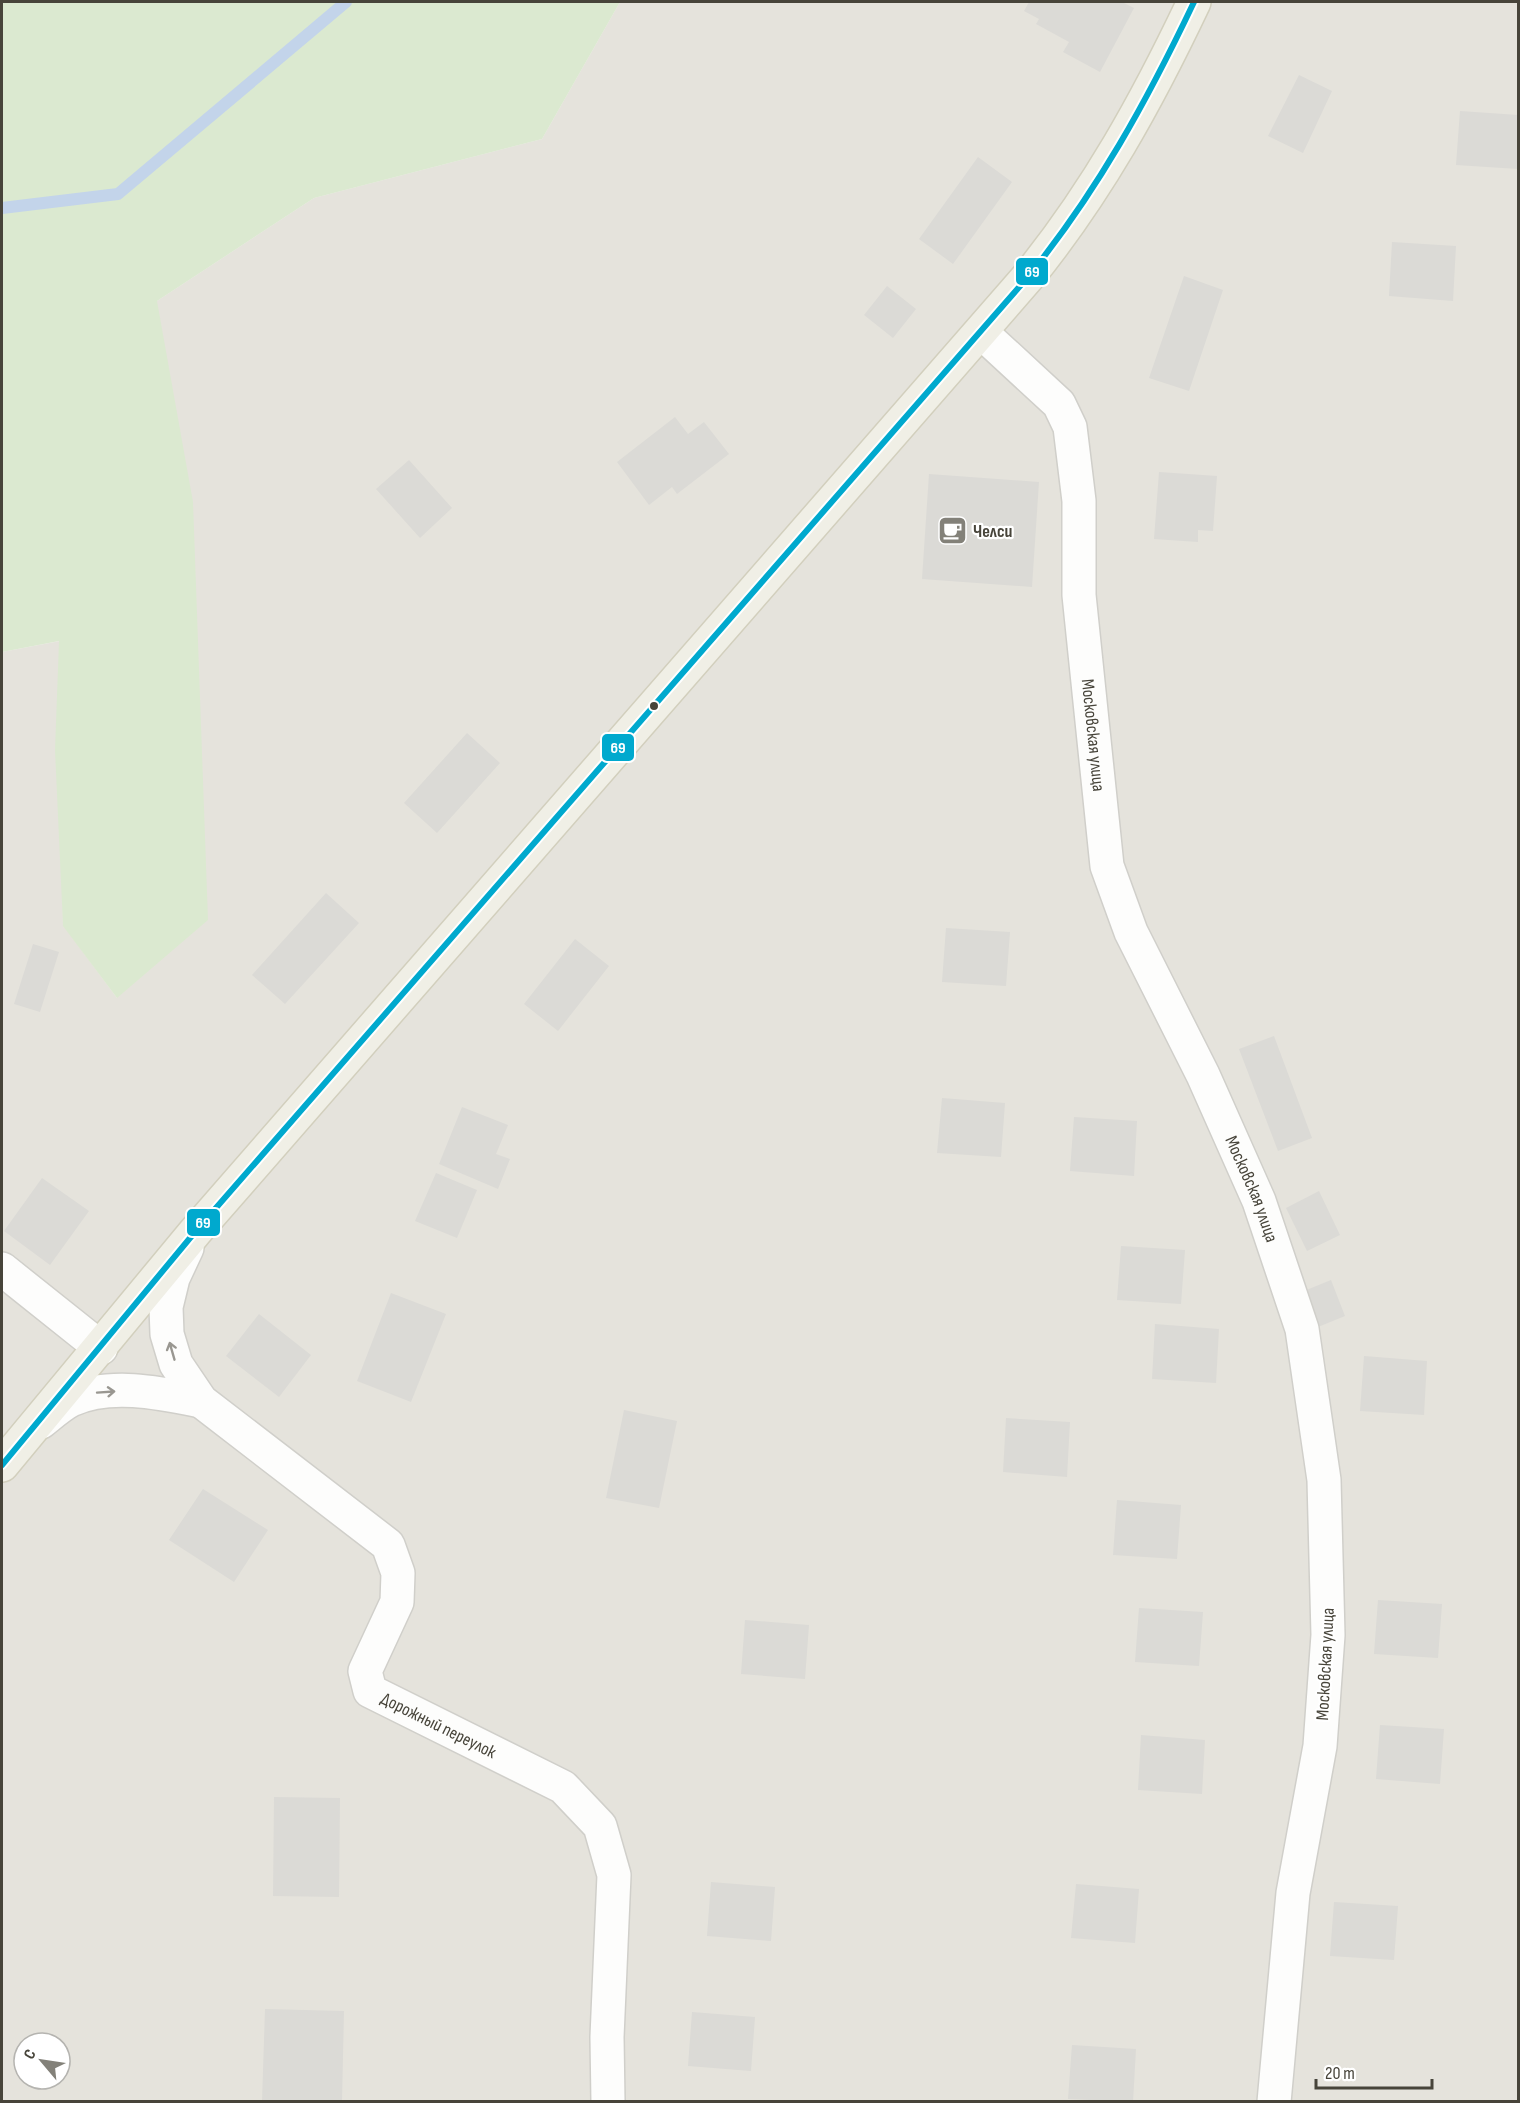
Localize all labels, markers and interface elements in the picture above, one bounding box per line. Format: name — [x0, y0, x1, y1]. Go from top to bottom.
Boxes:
line badge: 69 — [1015, 257, 1049, 286]
text: 69 — [1024, 263, 1040, 282]
cafe icon: Челси — [936, 515, 968, 547]
place label: Челси — [973, 521, 1012, 542]
street label: Московская улица — [1077, 678, 1109, 792]
unlabelled marker — [648, 700, 660, 712]
line badge: 69 — [601, 733, 635, 762]
text: 69 — [610, 739, 626, 758]
street label: Московская улица — [1220, 1133, 1282, 1245]
line badge: 69 — [186, 1208, 221, 1237]
text: 69 — [195, 1214, 211, 1233]
one-way arrow — [166, 1342, 177, 1361]
one-way arrow — [95, 1386, 115, 1397]
street label: Московская улица — [1312, 1607, 1339, 1721]
street label: Дорожный переулок — [377, 1688, 500, 1763]
north arrow — [12, 2031, 72, 2091]
text: С — [20, 2046, 40, 2063]
scale bar — [1316, 2052, 1432, 2090]
text: 20 m — [1325, 2063, 1355, 2084]

